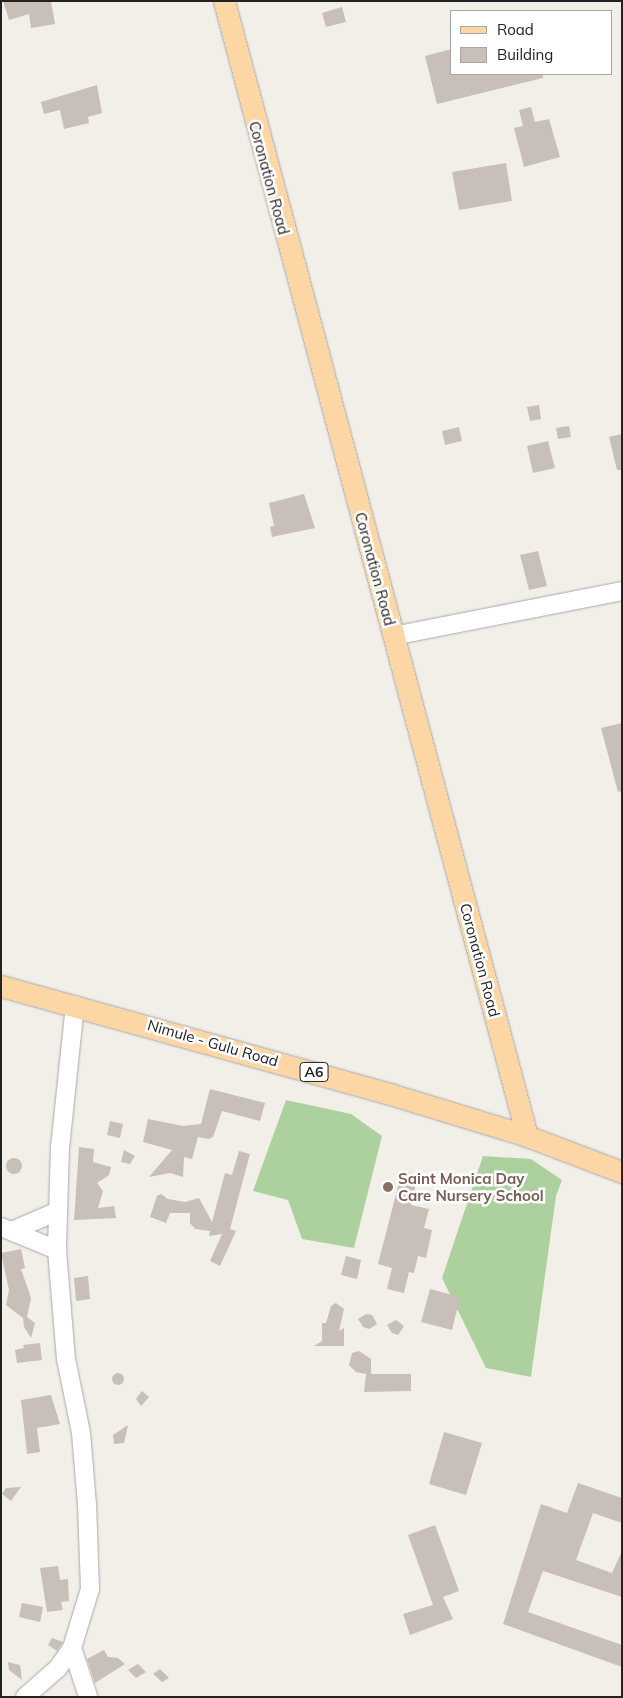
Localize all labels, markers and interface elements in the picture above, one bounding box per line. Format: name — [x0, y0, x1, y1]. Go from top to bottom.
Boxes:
legend — [450, 10, 613, 75]
text: Road — [497, 20, 534, 39]
text: Building — [497, 45, 553, 64]
street label: Coronation Road — [245, 119, 293, 237]
street label: Coronation Road — [351, 510, 399, 628]
street label: Coronation Road — [456, 901, 504, 1019]
street label: Nimule - Gulu Road — [146, 1016, 280, 1070]
road number: A6 — [299, 1060, 329, 1084]
place label: Saint Monica Day Care Nursery School — [398, 1169, 544, 1204]
marker: Saint Monica Day Care Nursery School — [382, 1181, 394, 1193]

